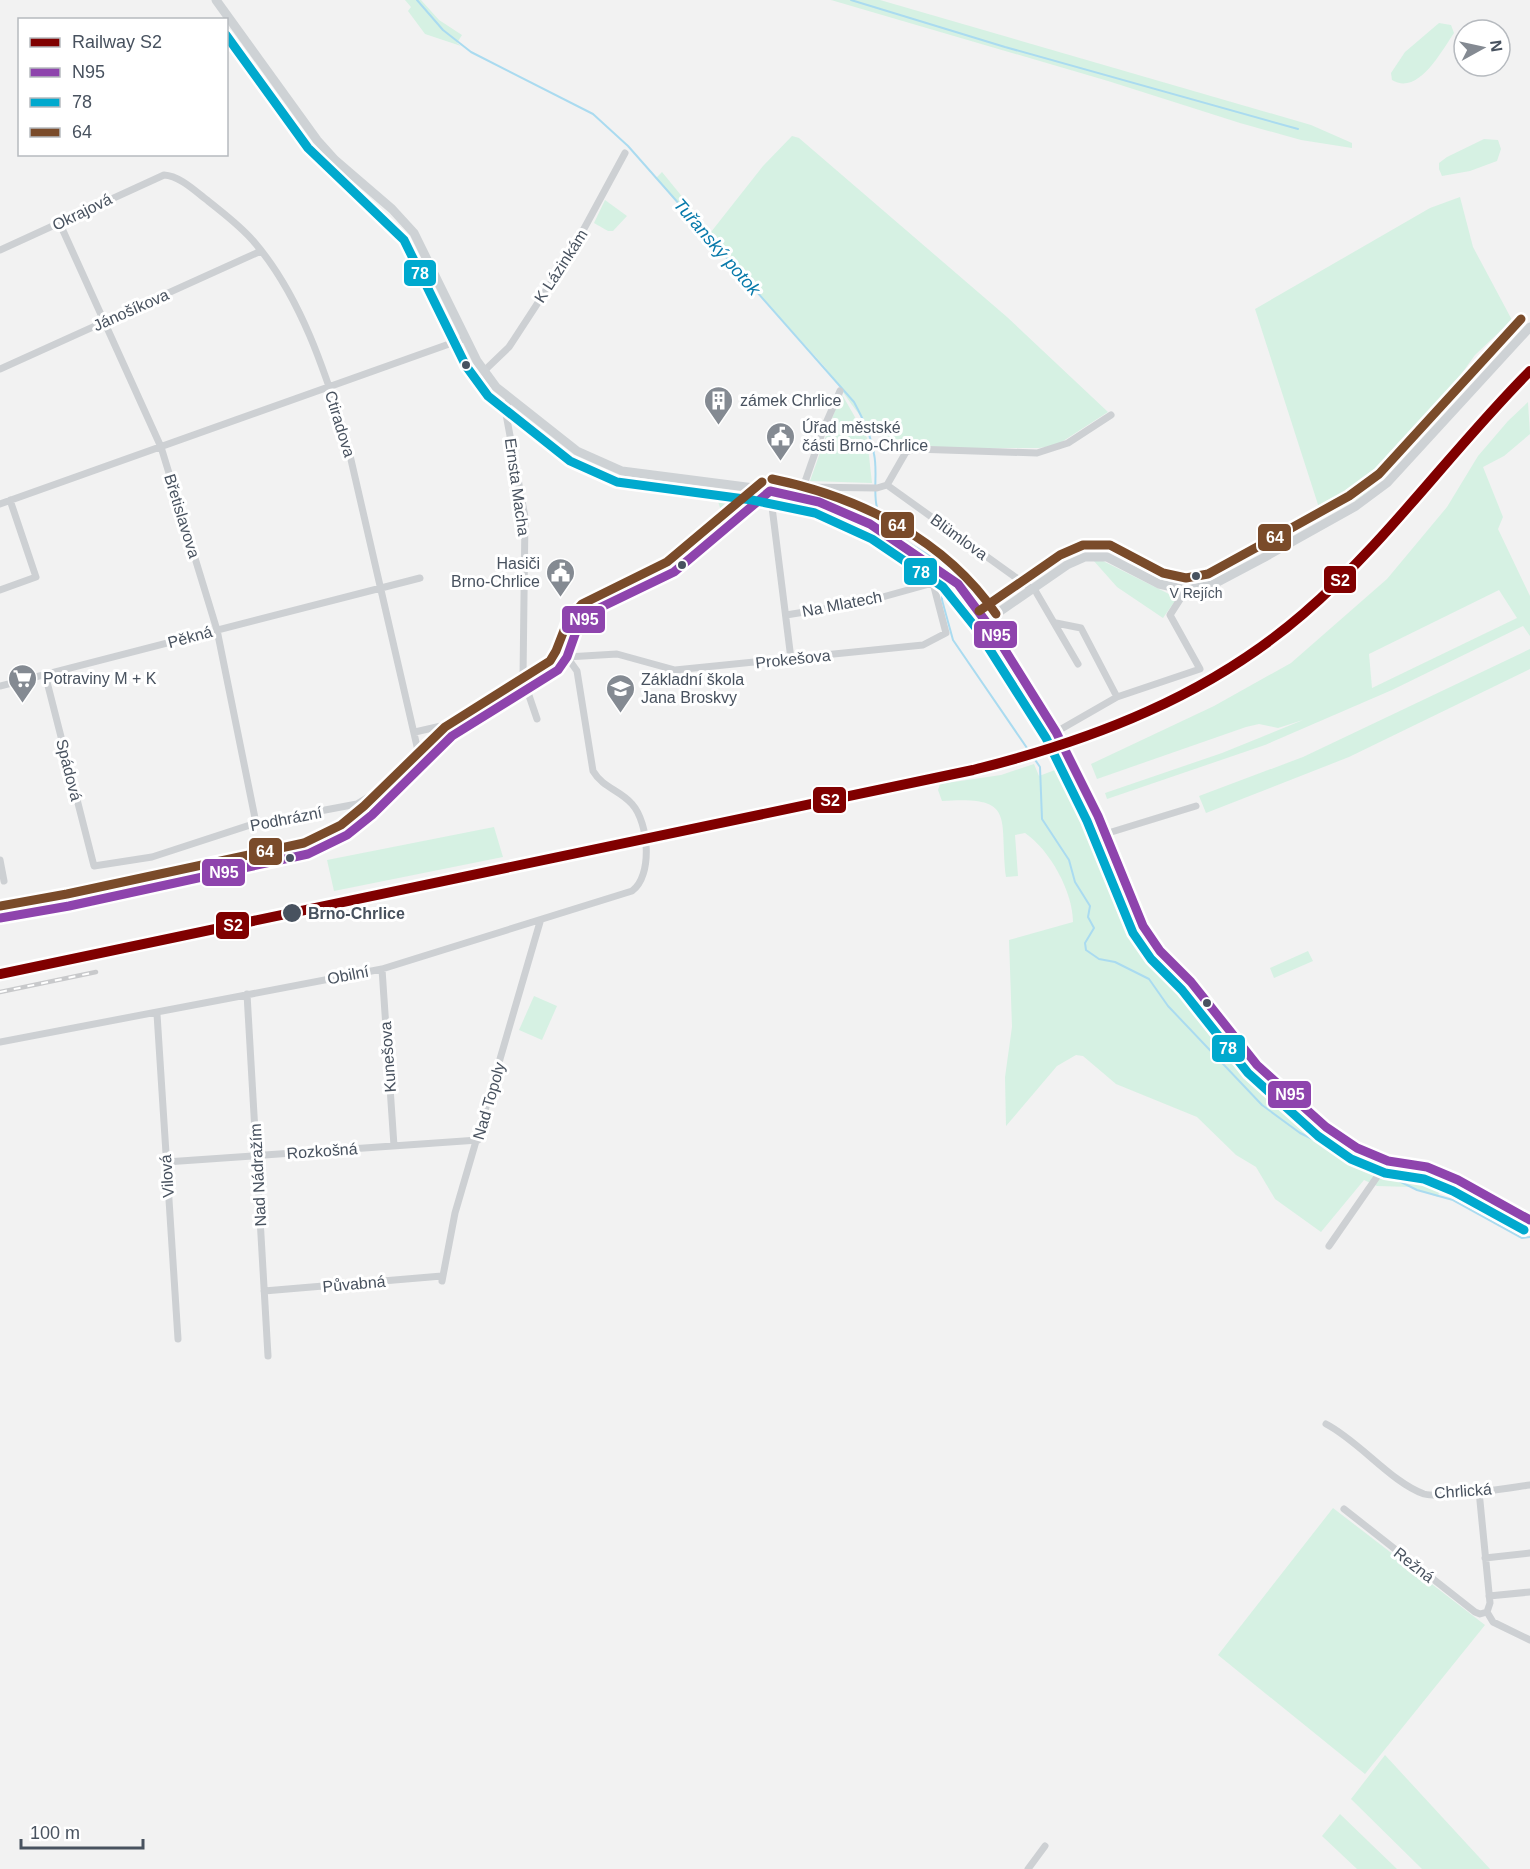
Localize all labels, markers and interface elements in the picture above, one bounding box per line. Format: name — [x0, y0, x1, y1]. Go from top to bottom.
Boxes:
legend — [18, 18, 228, 156]
north arrow — [1452, 18, 1512, 78]
text: Railway S2 — [72, 32, 162, 52]
text: N — [1487, 39, 1506, 53]
text: N95 — [72, 62, 105, 82]
text: 78 — [72, 92, 92, 112]
text: 64 — [72, 122, 92, 142]
street label: Okrajová — [49, 190, 115, 234]
water label: Tuřanský potok — [670, 195, 765, 300]
street label: K Lázinkám — [531, 226, 591, 306]
line badge: 78 — [403, 259, 437, 287]
text: 78 — [411, 265, 429, 282]
street label: Jánošíkova — [91, 286, 172, 334]
unlabelled marker — [460, 359, 472, 371]
building icon: zámek Chrlice — [703, 384, 735, 426]
street label: Ctiradova — [322, 389, 358, 459]
place label: zámek Chrlice — [740, 392, 841, 409]
place label: Úřad městské části Brno-Chrlice — [802, 418, 928, 454]
public building icon: Úřad městské části Brno-Chrlice — [765, 420, 797, 462]
street label: Ernsta Macha — [502, 437, 532, 537]
street label: Břetislavova — [161, 472, 203, 560]
line badge: 64 — [880, 511, 915, 539]
street label: Blümlova — [927, 511, 991, 563]
text: 64 — [888, 517, 906, 534]
line badge: 64 — [1257, 523, 1292, 552]
text: 64 — [1266, 529, 1284, 546]
place label: Hasiči Brno-Chrlice — [451, 555, 540, 590]
public building icon: Hasiči Brno-Chrlice — [545, 556, 577, 598]
line badge: 78 — [903, 557, 938, 586]
unlabelled marker — [676, 559, 688, 571]
text: 78 — [912, 564, 930, 581]
line badge: S2 — [1323, 565, 1357, 594]
marker: V Rejích — [1190, 570, 1202, 582]
text: S2 — [1330, 572, 1350, 589]
place label: V Rejích — [1170, 585, 1222, 601]
street label: Na Mlatech — [801, 588, 883, 620]
line badge: N95 — [561, 605, 606, 634]
text: N95 — [569, 611, 599, 628]
line badge: N95 — [973, 620, 1018, 649]
street label: Pěkná — [166, 623, 214, 651]
text: N95 — [981, 627, 1011, 644]
street label: Prokešova — [755, 647, 832, 671]
supermarket icon: Potraviny M + K — [6, 662, 38, 704]
place label: Potraviny M + K — [43, 670, 157, 687]
place label: Základní škola Jana Broskvy — [641, 671, 744, 706]
school or university icon: Základní škola Jana Broskvy — [604, 672, 636, 714]
street label: Spádová — [53, 737, 85, 803]
line badge: S2 — [812, 786, 847, 814]
text: S2 — [820, 792, 840, 809]
street label: Podhrázní — [249, 804, 324, 834]
line badge: 64 — [248, 837, 283, 866]
text: 64 — [256, 843, 274, 860]
unlabelled marker — [284, 852, 296, 864]
line badge: N95 — [201, 858, 246, 887]
text: N95 — [209, 864, 239, 881]
marker: Brno-Chrlice — [281, 902, 303, 924]
place label: Brno-Chrlice — [308, 905, 405, 922]
line badge: S2 — [215, 911, 250, 940]
text: S2 — [223, 917, 243, 934]
street label: Obilní — [326, 963, 371, 987]
unlabelled marker — [1201, 997, 1213, 1009]
street label: Kunešova — [377, 1021, 399, 1093]
line badge: 78 — [1211, 1034, 1246, 1063]
text: 78 — [1219, 1040, 1237, 1057]
street label: Nad Topoly — [470, 1060, 508, 1142]
line badge: N95 — [1267, 1080, 1312, 1109]
text: N95 — [1275, 1086, 1305, 1103]
street label: Nad Nádražím — [247, 1123, 269, 1227]
street label: Rozkošná — [286, 1140, 358, 1162]
street label: Vilová — [157, 1154, 177, 1198]
street label: Půvabná — [322, 1273, 386, 1295]
street label: Chrlická — [1434, 1480, 1493, 1501]
street label: Režná — [1391, 1544, 1438, 1586]
scale bar — [21, 1812, 142, 1850]
text: 100 m — [30, 1823, 80, 1843]

